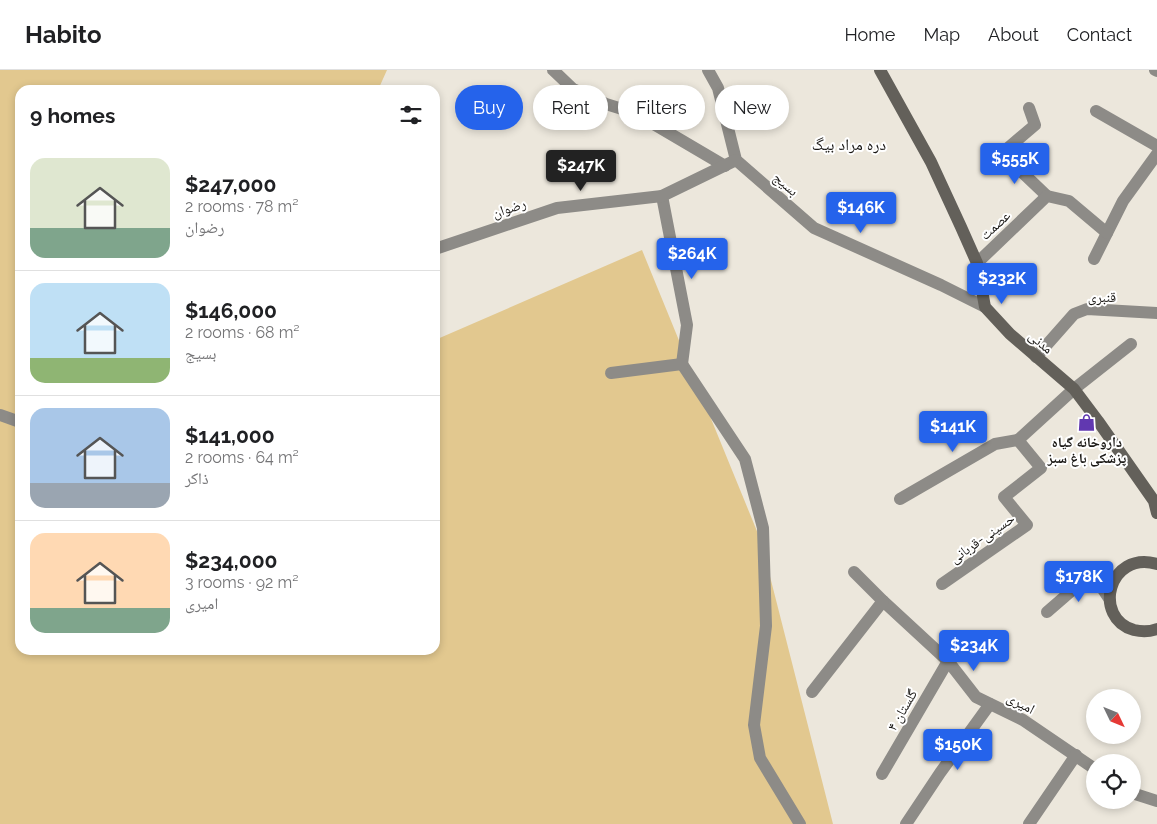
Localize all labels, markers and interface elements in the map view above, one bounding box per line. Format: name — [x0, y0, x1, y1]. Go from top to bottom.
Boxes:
text: Habito — [25, 20, 101, 49]
text: Home — [844, 24, 895, 45]
text: Map — [923, 24, 960, 45]
text: About — [988, 24, 1039, 45]
text: Contact — [1067, 24, 1132, 45]
chip: Buy — [455, 85, 523, 130]
chip: Rent — [533, 85, 608, 130]
chip: Filters — [618, 85, 705, 130]
chip: New — [715, 85, 789, 130]
icon: filters — [397, 101, 425, 129]
text: 9 homes — [30, 103, 115, 128]
district label: دره مراد بیگ — [812, 135, 886, 154]
pin: $555K — [980, 142, 1050, 185]
text: $555K — [991, 149, 1039, 168]
pin: $247K — [546, 150, 616, 192]
text: $247K — [557, 156, 605, 175]
street label: بسیج — [769, 169, 802, 201]
text: $247,000 — [185, 172, 276, 197]
icon: home — [70, 178, 130, 238]
pin: $146K — [826, 191, 896, 234]
street label: رضوان — [490, 195, 528, 222]
text: 2 rooms · 78 m² — [185, 197, 298, 216]
text: $146K — [837, 198, 885, 217]
street label: عصمت — [977, 207, 1013, 243]
text: رضوان — [185, 218, 224, 237]
pin: $264K — [657, 238, 727, 280]
text: $264K — [668, 244, 716, 263]
pin: $232K — [967, 262, 1037, 305]
text: $232K — [978, 269, 1026, 288]
street label: قنبری — [1088, 289, 1116, 306]
text: $146,000 — [185, 298, 277, 323]
icon: home — [70, 303, 130, 363]
text: 2 rooms · 68 m² — [185, 323, 300, 342]
street label: مدنی — [1025, 327, 1056, 357]
text: بسیج — [185, 344, 216, 363]
pin: $141K — [918, 410, 988, 453]
shop icon: داروخانه گیاه پزشکی باغ سبز — [1077, 412, 1097, 432]
text: $141K — [930, 417, 976, 436]
text: $141,000 — [185, 423, 275, 448]
icon: home — [70, 428, 130, 488]
place label: داروخانه گیاه پزشکی باغ سبز — [1047, 434, 1127, 467]
text: 2 rooms · 64 m² — [185, 448, 299, 467]
text: ذاکر — [185, 469, 209, 488]
street label: حسینی-قربانی — [947, 510, 1018, 567]
text: $234,000 — [185, 548, 277, 573]
icon: home — [70, 553, 130, 613]
pin: $178K — [1044, 560, 1114, 603]
text: $178K — [1055, 567, 1103, 586]
text: 3 rooms · 92 m² — [185, 573, 298, 592]
text: امیری — [185, 594, 218, 613]
pin: $234K — [939, 630, 1009, 672]
text: $234K — [950, 636, 998, 655]
street label: گلستان ۴ — [884, 686, 921, 734]
street label: امیری — [1004, 689, 1038, 718]
north arrow — [1086, 689, 1141, 744]
map controls — [1086, 689, 1141, 809]
pin: $150K — [923, 728, 993, 771]
text: $150K — [934, 735, 982, 754]
button: locate — [1086, 754, 1141, 809]

